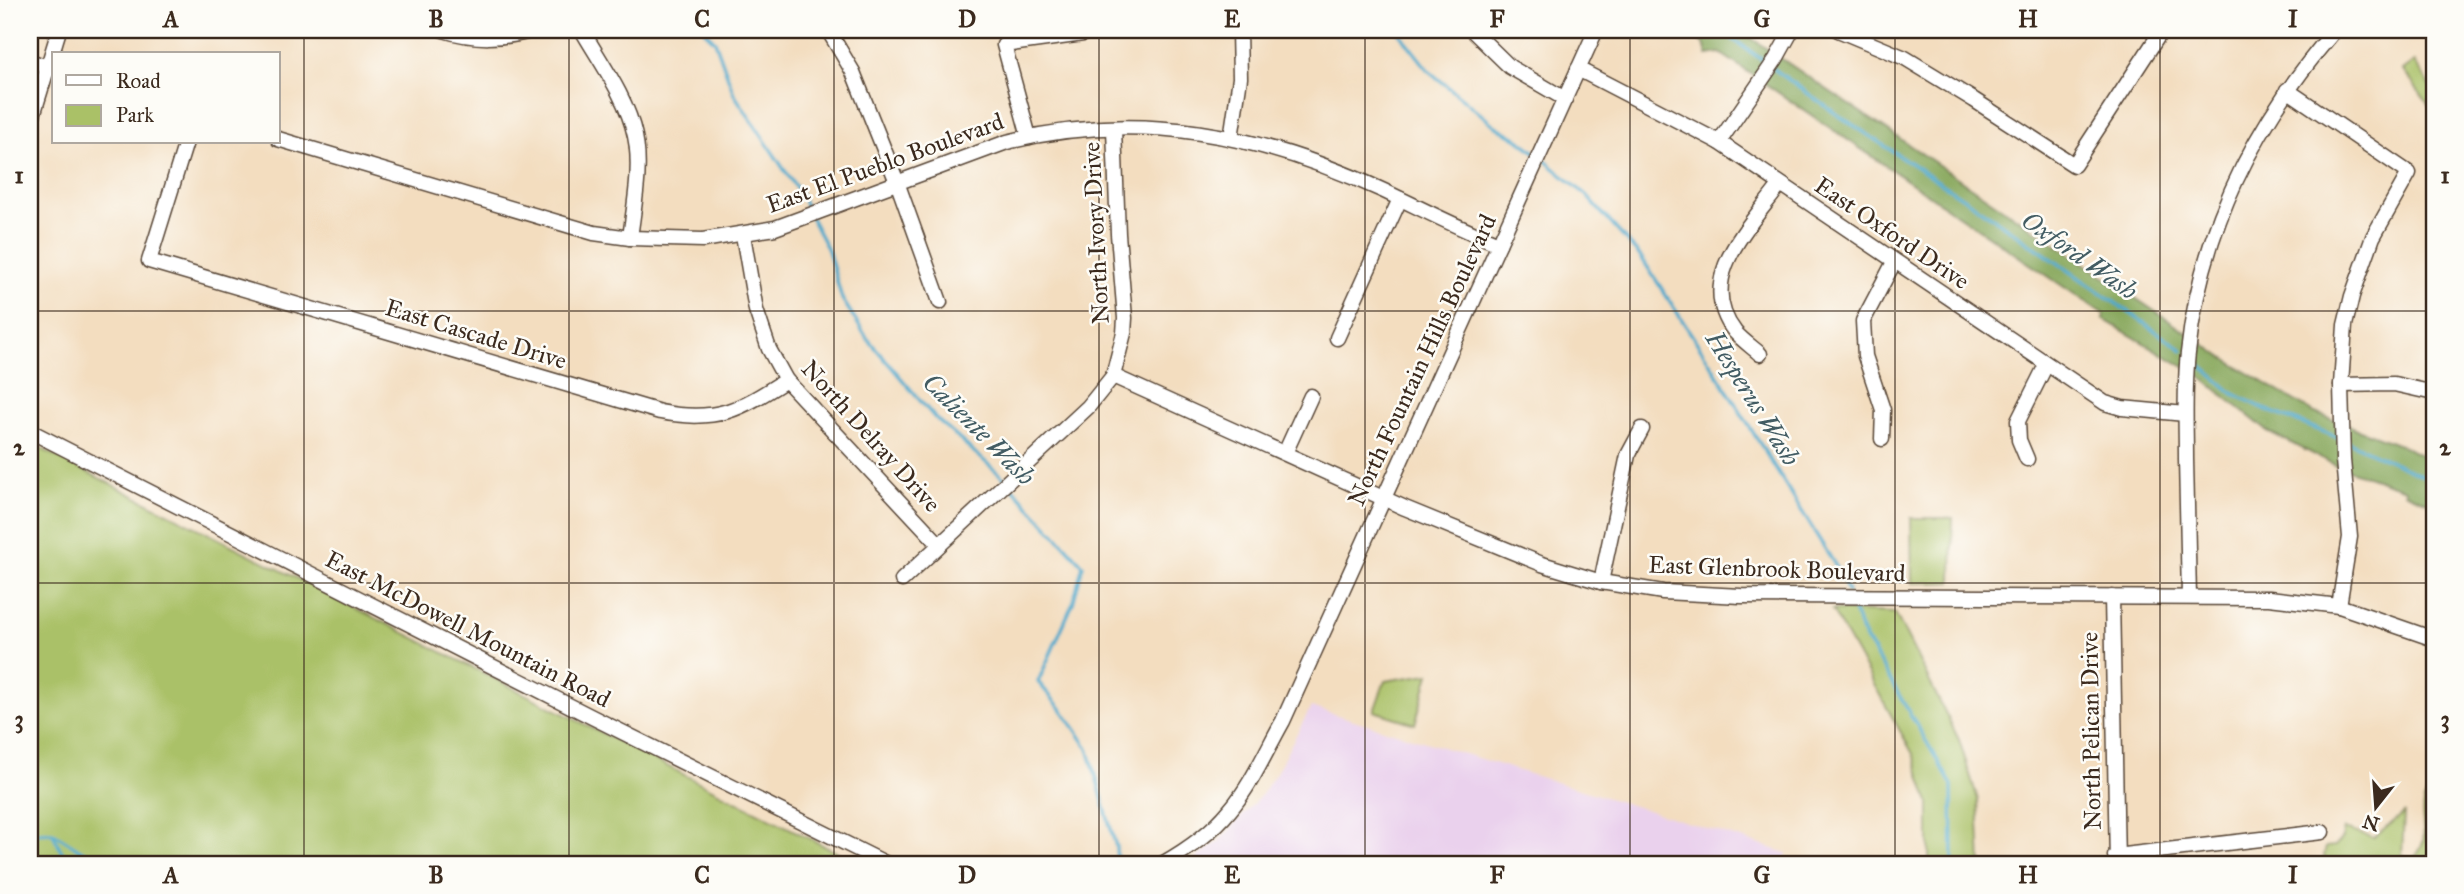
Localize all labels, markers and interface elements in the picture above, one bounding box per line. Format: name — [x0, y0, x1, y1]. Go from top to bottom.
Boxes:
text: A — [161, 5, 179, 33]
text: B — [428, 5, 444, 33]
text: C — [694, 5, 710, 33]
text: D — [958, 5, 976, 33]
text: E — [1224, 5, 1241, 33]
text: F — [1489, 5, 1505, 33]
text: G — [1754, 5, 1771, 33]
text: H — [2018, 5, 2038, 33]
text: I — [2288, 5, 2298, 33]
legend — [52, 52, 280, 144]
text: Road — [116, 68, 161, 94]
text: Park — [116, 102, 154, 128]
street label: East El Pueblo Boulevard — [762, 106, 1008, 220]
street label: North Ivory Drive — [1076, 141, 1116, 325]
text: 1 — [14, 161, 24, 189]
text: 1 — [2440, 161, 2450, 189]
street label: East Oxford Drive — [1809, 170, 1975, 296]
water label: Oxford Wash — [2016, 204, 2144, 307]
street label: North Fountain Hills Boulevard — [1341, 209, 1503, 511]
street label: East Cascade Drive — [382, 292, 570, 376]
water label: Hesperus Wash — [1697, 324, 1807, 472]
street label: North Delray Drive — [795, 354, 947, 518]
water label: Caliente Wash — [916, 366, 1042, 492]
text: 2 — [13, 433, 25, 461]
text: 2 — [2439, 433, 2451, 461]
street label: East McDowell Mountain Road — [320, 544, 616, 714]
street label: East Glenbrook Boulevard — [1648, 550, 1906, 588]
street label: North Pelican Drive — [2074, 632, 2108, 830]
text: 3 — [14, 705, 24, 734]
text: 3 — [2440, 705, 2450, 734]
north arrow — [2342, 772, 2412, 842]
text: N — [2360, 809, 2382, 836]
text: A — [161, 861, 179, 889]
text: B — [428, 861, 444, 889]
text: C — [694, 861, 710, 889]
text: D — [958, 861, 976, 889]
text: E — [1224, 861, 1241, 889]
text: F — [1489, 861, 1505, 889]
text: G — [1754, 861, 1771, 889]
text: H — [2018, 861, 2038, 889]
text: I — [2288, 861, 2298, 889]

